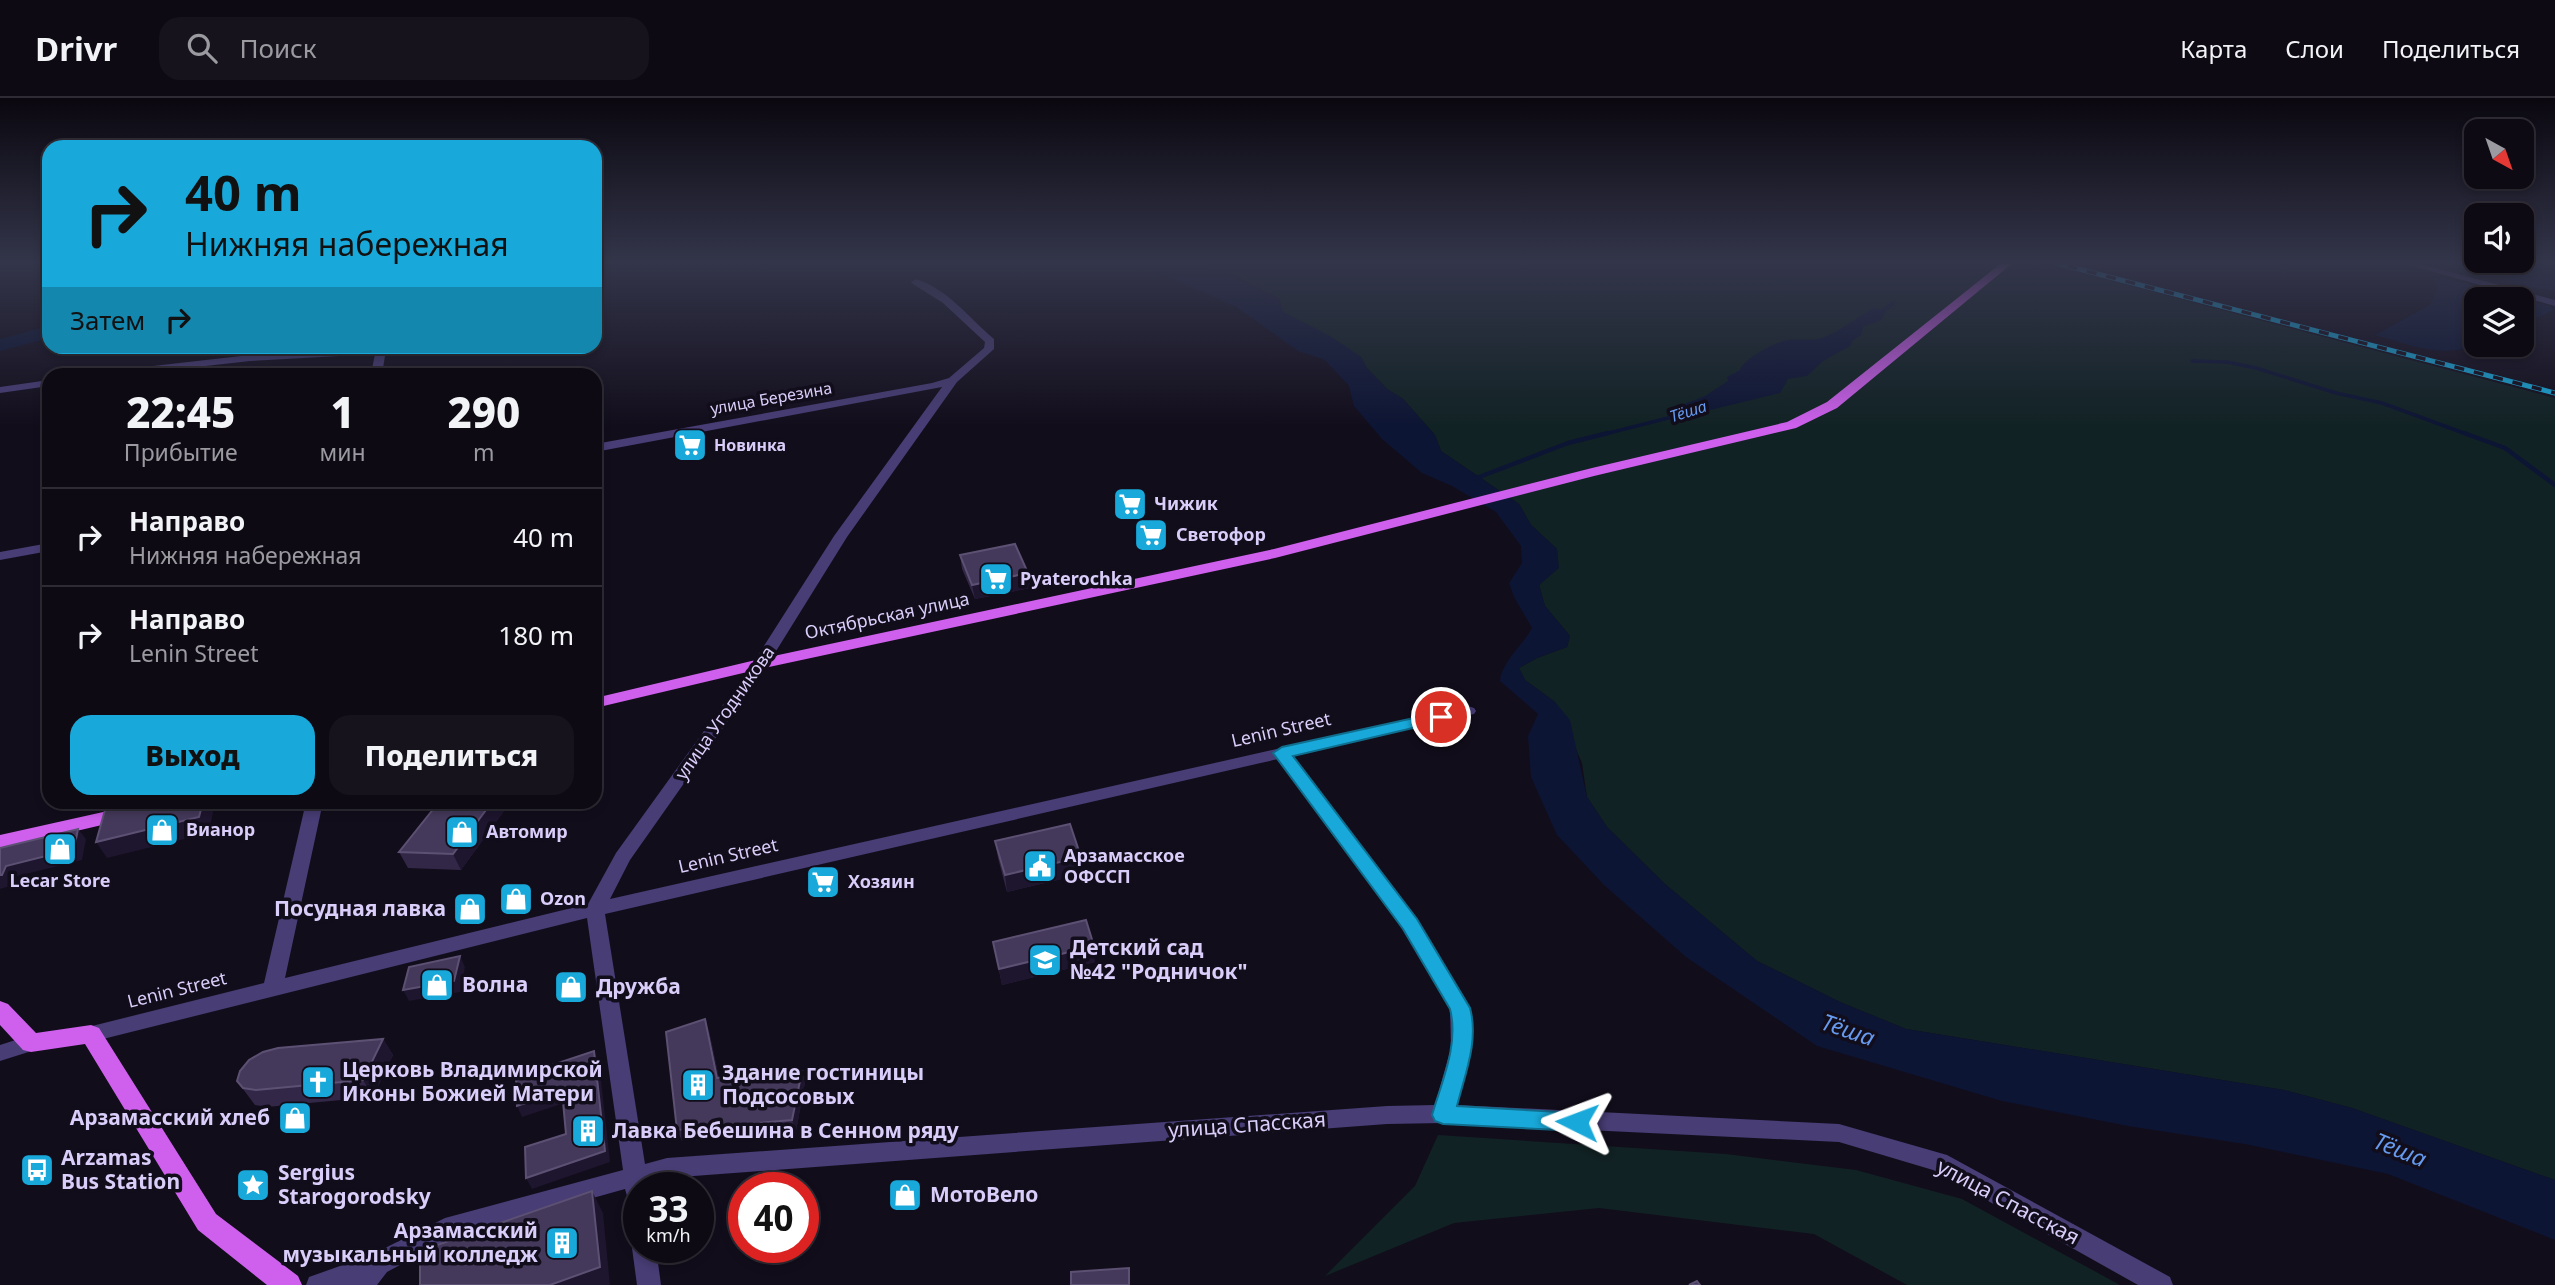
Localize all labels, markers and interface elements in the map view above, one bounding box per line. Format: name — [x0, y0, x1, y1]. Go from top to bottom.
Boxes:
search box — [159, 17, 649, 80]
text: Drivr — [35, 26, 117, 71]
icon: search — [183, 29, 221, 67]
text: Поиск — [239, 30, 317, 66]
text: Карта — [2180, 32, 2247, 65]
text: Слои — [2285, 32, 2344, 65]
text: Поделиться — [2382, 32, 2520, 65]
north arrow — [2464, 119, 2534, 189]
map controls — [2464, 119, 2534, 357]
text: 40 m — [185, 159, 302, 225]
icon: right — [70, 168, 161, 259]
button: sound — [2464, 203, 2534, 273]
text: Нижняя набережная — [185, 222, 509, 265]
button: layers — [2464, 287, 2534, 357]
icon: right — [159, 301, 197, 339]
text: Затем — [70, 302, 145, 338]
street label: улица Березина — [708, 376, 834, 420]
text: 22:45 — [126, 383, 235, 440]
text: 1 — [330, 383, 355, 440]
text: 290 — [447, 383, 520, 440]
water label: Тёша — [1667, 395, 1709, 427]
supermarket icon: Новинка — [671, 426, 709, 464]
place label: Новинка — [714, 434, 786, 456]
text: Прибытие — [124, 436, 238, 468]
text: мин — [320, 436, 366, 468]
text: m — [473, 436, 495, 468]
supermarket icon: Чижик — [1111, 485, 1149, 523]
place label: Чижик — [1154, 491, 1218, 515]
text: Направо — [129, 503, 245, 539]
supermarket icon: Светофор — [1132, 516, 1170, 554]
icon: right — [70, 518, 108, 556]
text: 40 m — [513, 519, 574, 555]
place label: Светофор — [1176, 522, 1266, 546]
text: Нижняя набережная — [129, 539, 362, 571]
supermarket icon: Pyaterochka — [977, 560, 1015, 598]
place label: Pyaterochka — [1020, 566, 1133, 590]
street label: Октябрьская улица — [802, 586, 971, 644]
text: Направо — [129, 601, 245, 637]
icon: right — [70, 616, 108, 654]
text: 180 m — [498, 617, 574, 653]
text: Lenin Street — [129, 637, 259, 669]
street label: улица Угодникова — [669, 641, 779, 784]
pin — [1411, 687, 1471, 747]
icon: arrive — [1422, 698, 1460, 736]
street label: Lenin Street — [1229, 706, 1333, 752]
button: Выход — [70, 715, 315, 795]
button: Поделиться — [329, 715, 574, 795]
shop icon: Вианор — [143, 811, 181, 849]
shop icon: Автомир — [443, 813, 481, 851]
place label: Вианор — [186, 817, 255, 841]
place label: Автомир — [486, 819, 568, 843]
shop icon: Lecar Store — [41, 830, 79, 868]
street label: Lenin Street — [676, 832, 780, 878]
place label: Арзамасское ОФССП — [1064, 843, 1185, 888]
public building icon: Арзамасское ОФССП — [1021, 847, 1059, 885]
supermarket icon: Хозяин — [804, 863, 842, 901]
place label: Lecar Store — [9, 868, 111, 892]
place label: Хозяин — [848, 869, 915, 893]
shop icon: Ozon — [497, 880, 535, 918]
place label: Ozon — [540, 886, 586, 910]
shop icon: Посудная лавка — [451, 890, 489, 928]
place label: Посудная лавка — [274, 894, 446, 922]
place label: Детский сад №42 "Родничок" — [1070, 933, 1248, 985]
school or university icon: Детский сад №42 "Родничок" — [1026, 941, 1064, 979]
street label: Lenin Street — [125, 965, 229, 1013]
shop icon: Волна — [418, 966, 456, 1004]
shop icon: Дружба — [552, 968, 590, 1006]
place label: Волна — [462, 970, 528, 998]
place label: Дружба — [596, 972, 681, 1000]
water label: Тёша — [1817, 1005, 1879, 1053]
place label: Церковь Владимирской Иконы Божией Матери — [342, 1055, 603, 1107]
place label: Здание гостиницы Подсосовых — [722, 1058, 924, 1110]
church icon: Церковь Владимирской Иконы Божией Матери — [299, 1063, 337, 1101]
building icon: Здание гостиницы Подсосовых — [679, 1066, 717, 1104]
position arrow — [1540, 1085, 1614, 1159]
shop icon: Арзамасский хлеб — [276, 1099, 314, 1137]
place label: Арзамасский хлеб — [70, 1103, 270, 1131]
street label: улица Спасская — [1167, 1105, 1327, 1143]
building icon: Лавка Бебешина в Сенном ряду — [569, 1112, 607, 1150]
place label: Лавка Бебешина в Сенном ряду — [612, 1116, 959, 1144]
water label: Тёша — [2369, 1124, 2432, 1174]
place label: Arzamas Bus Station — [61, 1143, 180, 1195]
bus stop icon: Arzamas Bus Station — [18, 1151, 56, 1189]
street label: улица Спасская — [1932, 1152, 2085, 1251]
place label: Sergius Starogorodsky — [278, 1158, 431, 1210]
place icon: Sergius Starogorodsky — [234, 1166, 272, 1204]
speed limit sign: 40 — [728, 1172, 819, 1263]
shop icon: МотоВело — [886, 1176, 924, 1214]
place label: МотоВело — [930, 1180, 1038, 1208]
text: 33 — [648, 1185, 689, 1232]
place label: Арзамасский музыкальный колледж — [282, 1216, 539, 1268]
text: km/h — [646, 1223, 691, 1247]
building icon: Арзамасский музыкальный колледж — [543, 1224, 581, 1262]

